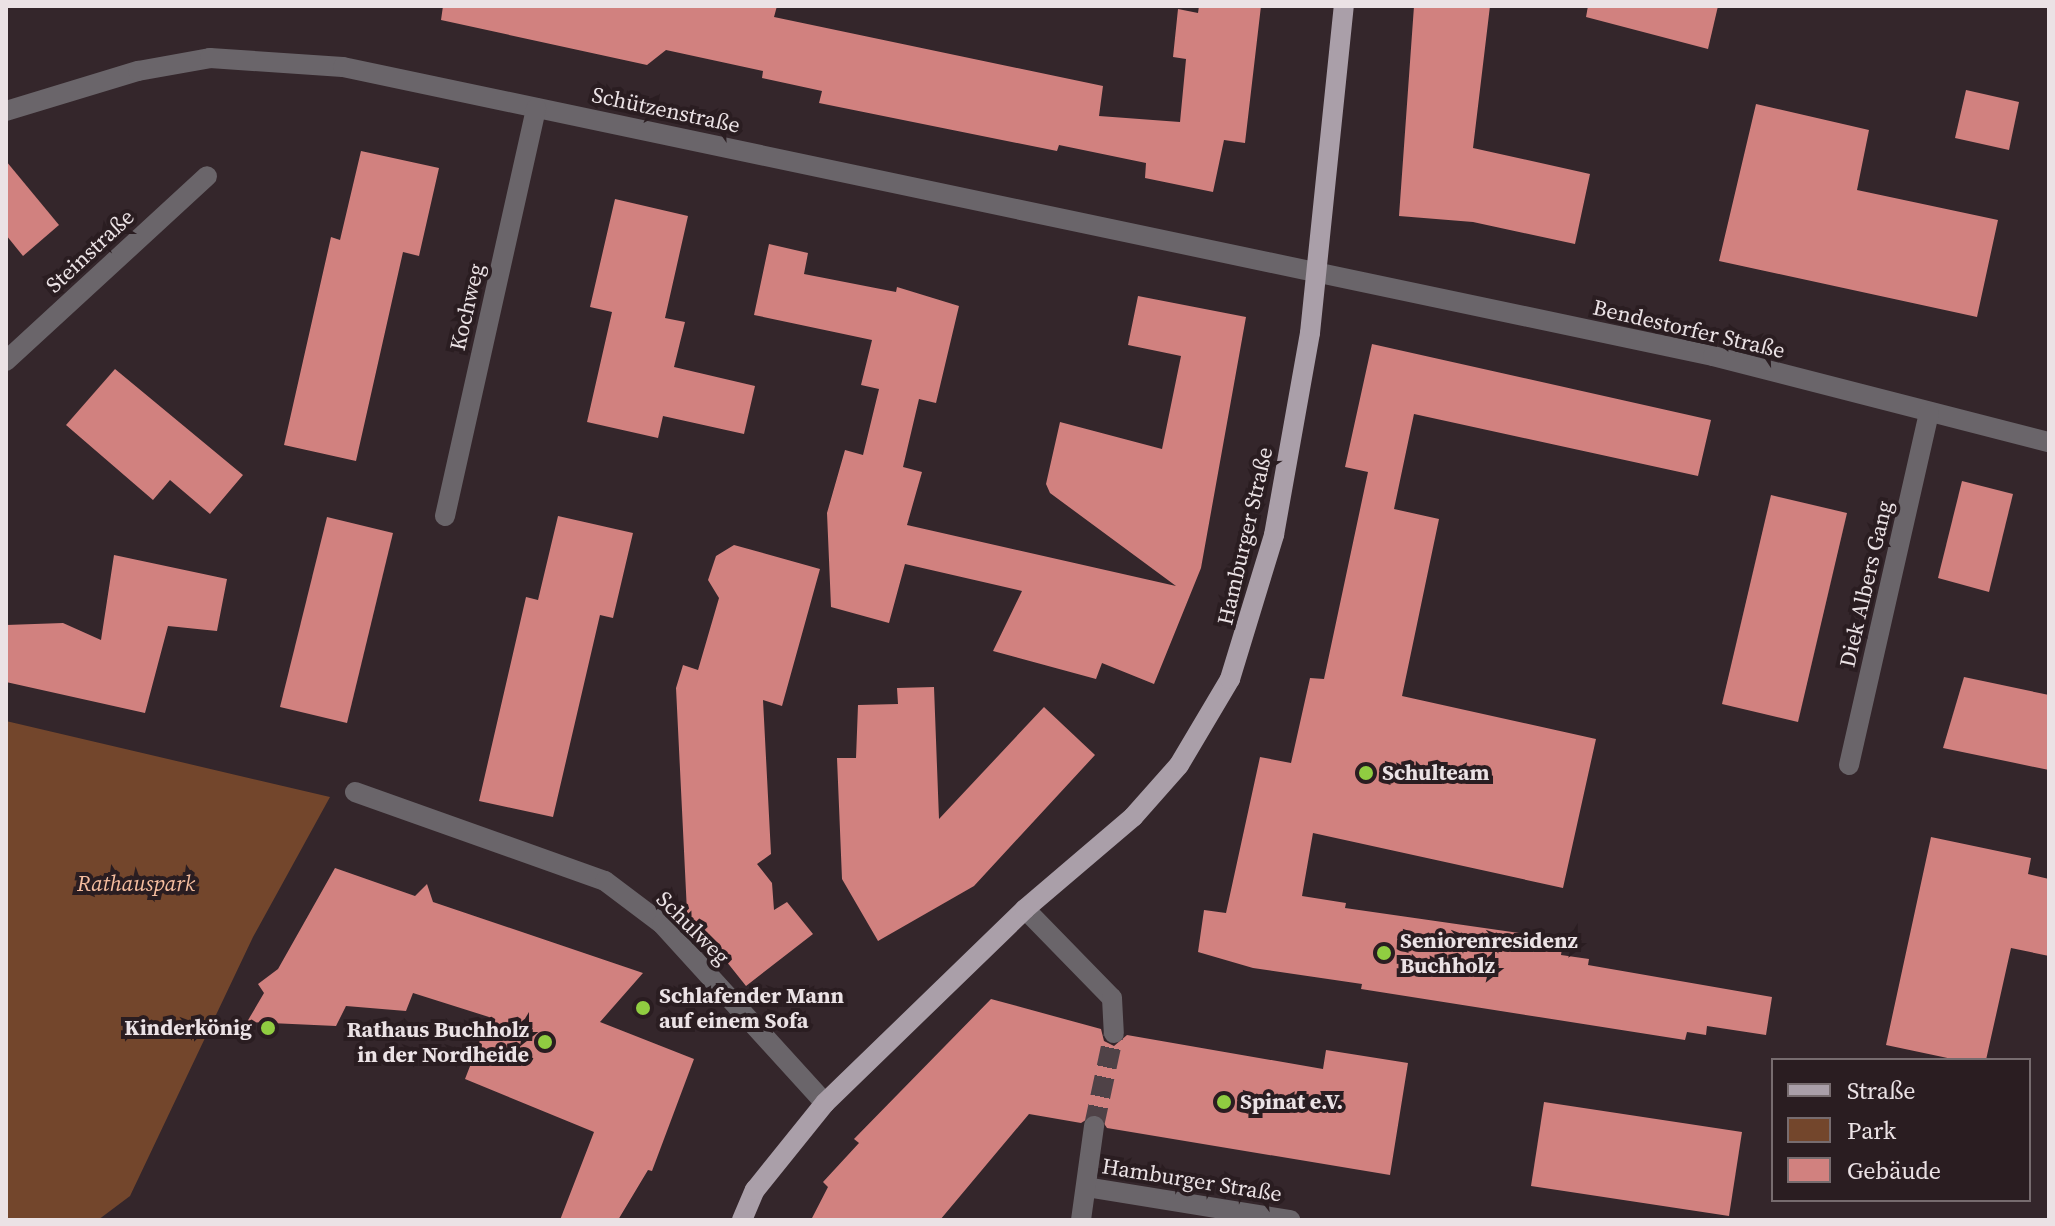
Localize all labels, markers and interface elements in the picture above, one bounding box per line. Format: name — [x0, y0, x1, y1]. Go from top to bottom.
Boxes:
street label: Schützenstraße — [590, 81, 742, 139]
street label: Steinstraße — [41, 204, 139, 298]
street label: Kochweg — [444, 261, 490, 353]
street label: Bendestorfer Straße — [1591, 294, 1787, 364]
street label: Hamburger Straße — [1212, 444, 1278, 628]
street label: Diek Albers Gang — [1834, 498, 1898, 670]
place label: Schulteam — [1382, 760, 1489, 786]
marker: Schulteam — [1357, 764, 1375, 782]
park label: Rathauspark — [77, 871, 195, 897]
street label: Schulweg — [651, 886, 735, 970]
place label: Seniorenresidenz Buchholz — [1400, 927, 1578, 978]
marker: Seniorenresidenz Buchholz — [1375, 944, 1393, 962]
place label: Schlafender Mann auf einem Sofa — [659, 982, 844, 1034]
marker: Schlafender Mann auf einem Sofa — [634, 999, 652, 1017]
place label: Kinderkönig — [124, 1015, 252, 1041]
place label: Rathaus Buchholz in der Nordheide — [347, 1016, 529, 1068]
marker: Kinderkönig — [259, 1019, 277, 1037]
marker: Rathaus Buchholz in der Nordheide — [536, 1033, 554, 1051]
legend — [1771, 1058, 2031, 1202]
text: Straße — [1847, 1074, 1915, 1107]
place label: Spinat e.V. — [1240, 1089, 1343, 1115]
marker: Spinat e.V. — [1215, 1093, 1233, 1111]
text: Park — [1847, 1114, 1896, 1147]
street label: Hamburger Straße — [1100, 1153, 1284, 1207]
text: Gebäude — [1847, 1154, 1941, 1187]

